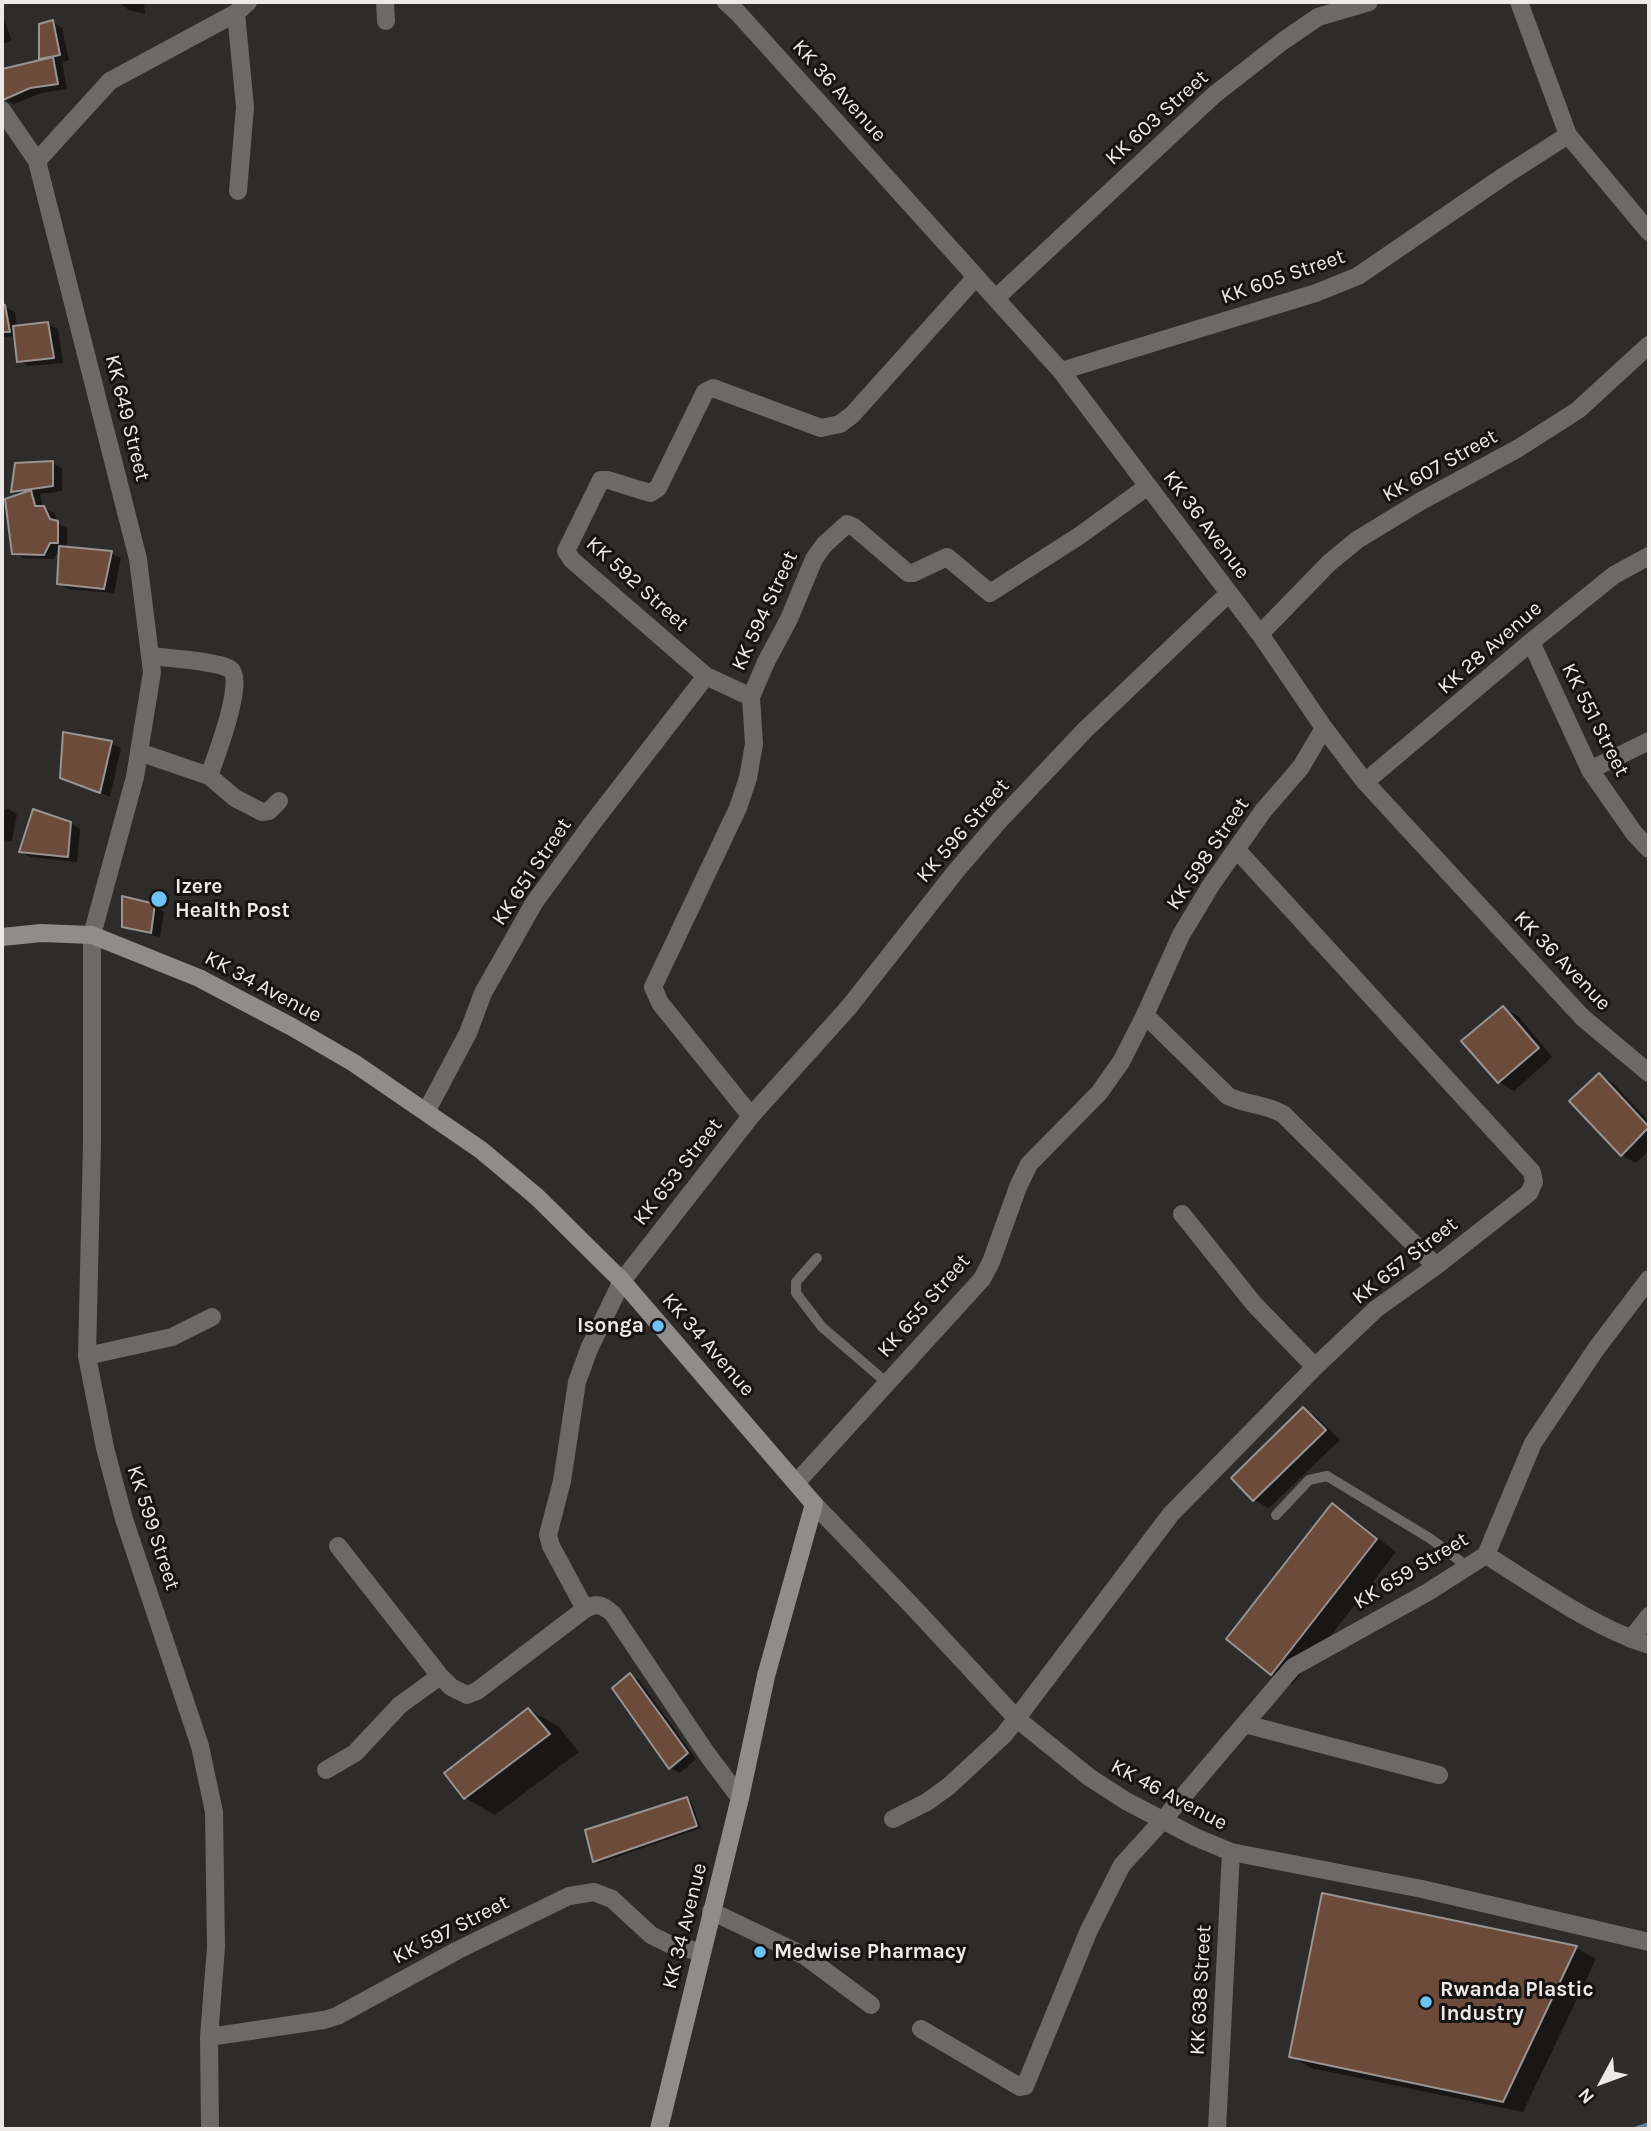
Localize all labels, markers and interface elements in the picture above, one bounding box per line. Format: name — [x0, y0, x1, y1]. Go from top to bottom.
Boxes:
street label: KK 36 Avenue — [786, 35, 892, 147]
street label: KK 603 Street — [1100, 65, 1214, 171]
street label: KK 605 Street — [1218, 244, 1348, 310]
street label: KK 649 Street — [99, 352, 155, 484]
street label: KK 607 Street — [1378, 424, 1502, 508]
street label: KK 36 Avenue — [1157, 466, 1255, 584]
street label: KK 592 Street — [581, 531, 693, 637]
street label: KK 594 Street — [726, 547, 804, 675]
street label: KK 28 Avenue — [1433, 596, 1547, 700]
street label: KK 551 Street — [1556, 659, 1634, 781]
street label: KK 596 Street — [911, 774, 1015, 888]
street label: KK 598 Street — [1161, 793, 1255, 915]
street label: KK 651 Street — [487, 814, 577, 930]
place label: Izere Health Post — [175, 874, 290, 924]
marker: Izere Health Post — [149, 889, 169, 909]
street label: KK 36 Avenue — [1508, 906, 1616, 1016]
street label: KK 34 Avenue — [200, 946, 326, 1028]
street label: KK 653 Street — [628, 1113, 728, 1231]
street label: KK 657 Street — [1347, 1212, 1463, 1310]
street label: KK 655 Street — [872, 1249, 976, 1363]
street label: KK 34 Avenue — [656, 1288, 760, 1402]
place label: Isonga — [577, 1313, 644, 1339]
marker: Isonga — [650, 1318, 666, 1334]
street label: KK 599 Street — [121, 1463, 185, 1593]
street label: KK 659 Street — [1349, 1527, 1473, 1615]
street label: KK 46 Avenue — [1106, 1754, 1232, 1836]
street label: KK 34 Avenue — [657, 1860, 713, 1992]
street label: KK 597 Street — [389, 1890, 513, 1970]
street label: KK 638 Street — [1185, 1924, 1217, 2056]
place label: Medwise Pharmacy — [774, 1939, 966, 1965]
marker: Medwise Pharmacy — [752, 1944, 768, 1960]
place label: Rwanda Plastic Industry — [1440, 1977, 1594, 2027]
marker: Rwanda Plastic Industry — [1418, 1994, 1434, 2010]
north arrow — [1567, 2047, 1637, 2117]
text: N — [1573, 2083, 1599, 2108]

